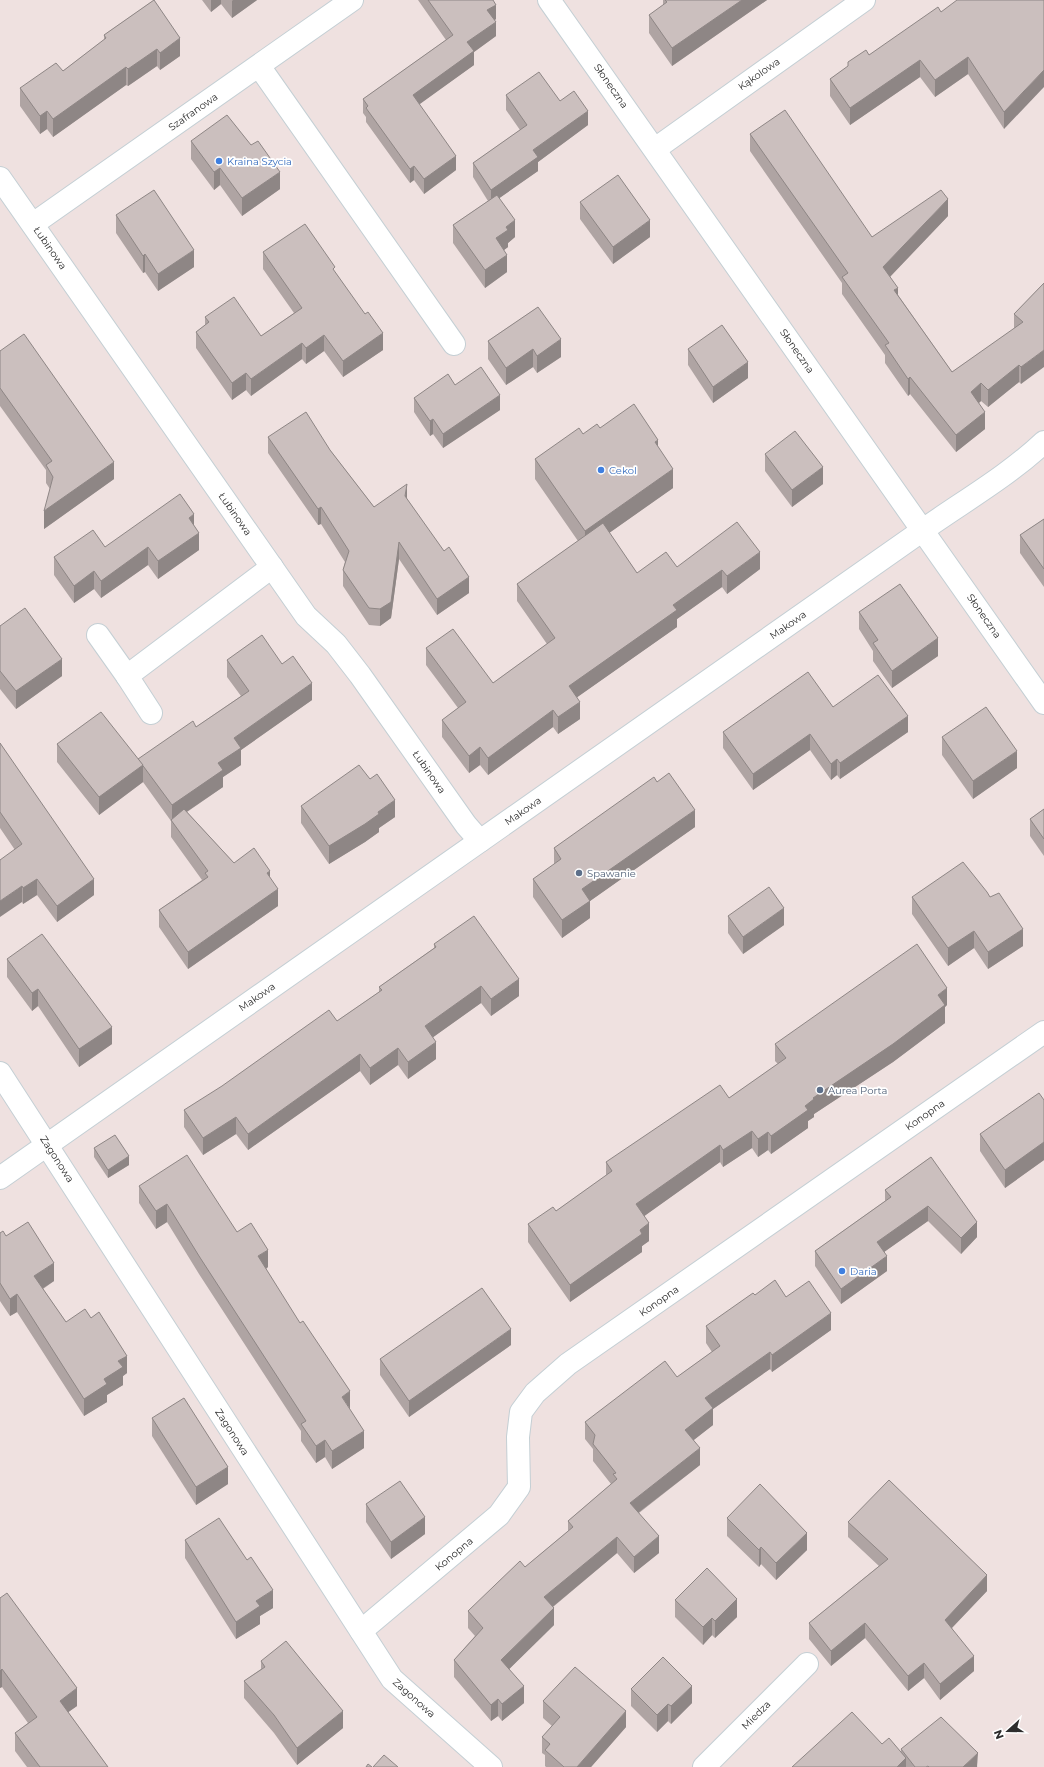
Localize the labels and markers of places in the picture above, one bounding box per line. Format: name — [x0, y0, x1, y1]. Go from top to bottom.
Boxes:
place label: Kraina Szycia — [227, 155, 292, 168]
marker: Kraina Szycia — [214, 156, 224, 166]
place label: Cekol — [609, 464, 637, 477]
marker: Cekol — [596, 465, 606, 475]
place label: Spawanie — [587, 867, 636, 880]
marker: Spawanie — [574, 868, 584, 878]
place label: Aurea Porta — [828, 1084, 887, 1097]
marker: Aurea Porta — [815, 1085, 825, 1095]
place label: Daria — [850, 1265, 877, 1278]
marker: Daria — [837, 1266, 847, 1276]

